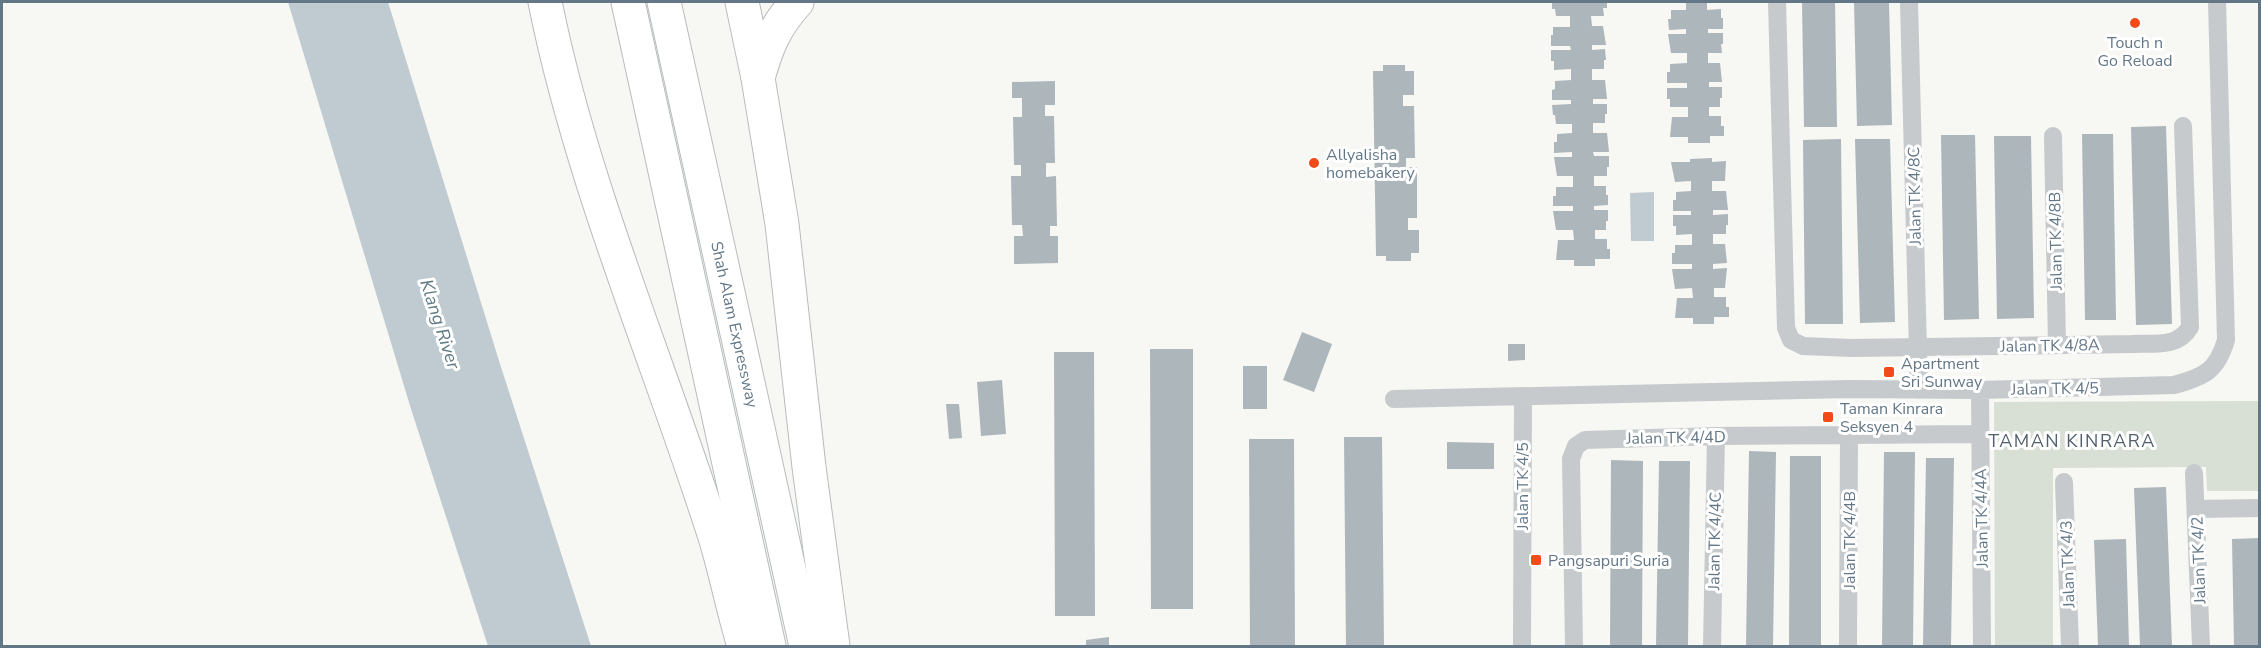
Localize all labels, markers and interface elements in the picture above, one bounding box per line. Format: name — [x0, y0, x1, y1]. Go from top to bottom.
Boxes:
marker: Touch n Go Reload — [2128, 16, 2142, 30]
place label: Touch n Go Reload — [2097, 32, 2173, 72]
place label: Allyalisha homebakery — [1326, 144, 1416, 184]
street label: Jalan TK 4/8C — [1903, 146, 1927, 246]
marker: Allyalisha homebakery — [1307, 156, 1321, 170]
street label: Jalan TK 4/8B — [2044, 192, 2068, 291]
street label: Shah Alam Expressway — [705, 239, 763, 410]
water label: Klang River — [414, 276, 466, 372]
street label: Jalan TK 4/8A — [1999, 334, 2100, 358]
place label: Apartment Sri Sunway — [1901, 353, 1983, 393]
marker: Apartment Sri Sunway — [1882, 365, 1896, 379]
street label: Jalan TK 4/5 — [2010, 377, 2099, 401]
place label: Taman Kinrara Seksyen 4 — [1840, 398, 1943, 438]
marker: Taman Kinrara Seksyen 4 — [1821, 410, 1835, 424]
street label: Jalan TK 4/4D — [1625, 426, 1726, 450]
district label: TAMAN KINRARA — [1988, 429, 2156, 453]
street label: Jalan TK 4/5 — [1512, 442, 1534, 531]
street label: Jalan TK 4/4A — [1970, 468, 1994, 569]
street label: Jalan TK 4/4C — [1703, 491, 1727, 591]
street label: Jalan TK 4/4B — [1839, 491, 1861, 590]
street label: Jalan TK 4/2 — [2186, 516, 2212, 605]
street label: Jalan TK 4/3 — [2055, 520, 2081, 609]
place label: Pangsapuri Suria — [1548, 550, 1669, 572]
marker: Pangsapuri Suria — [1529, 553, 1543, 567]

